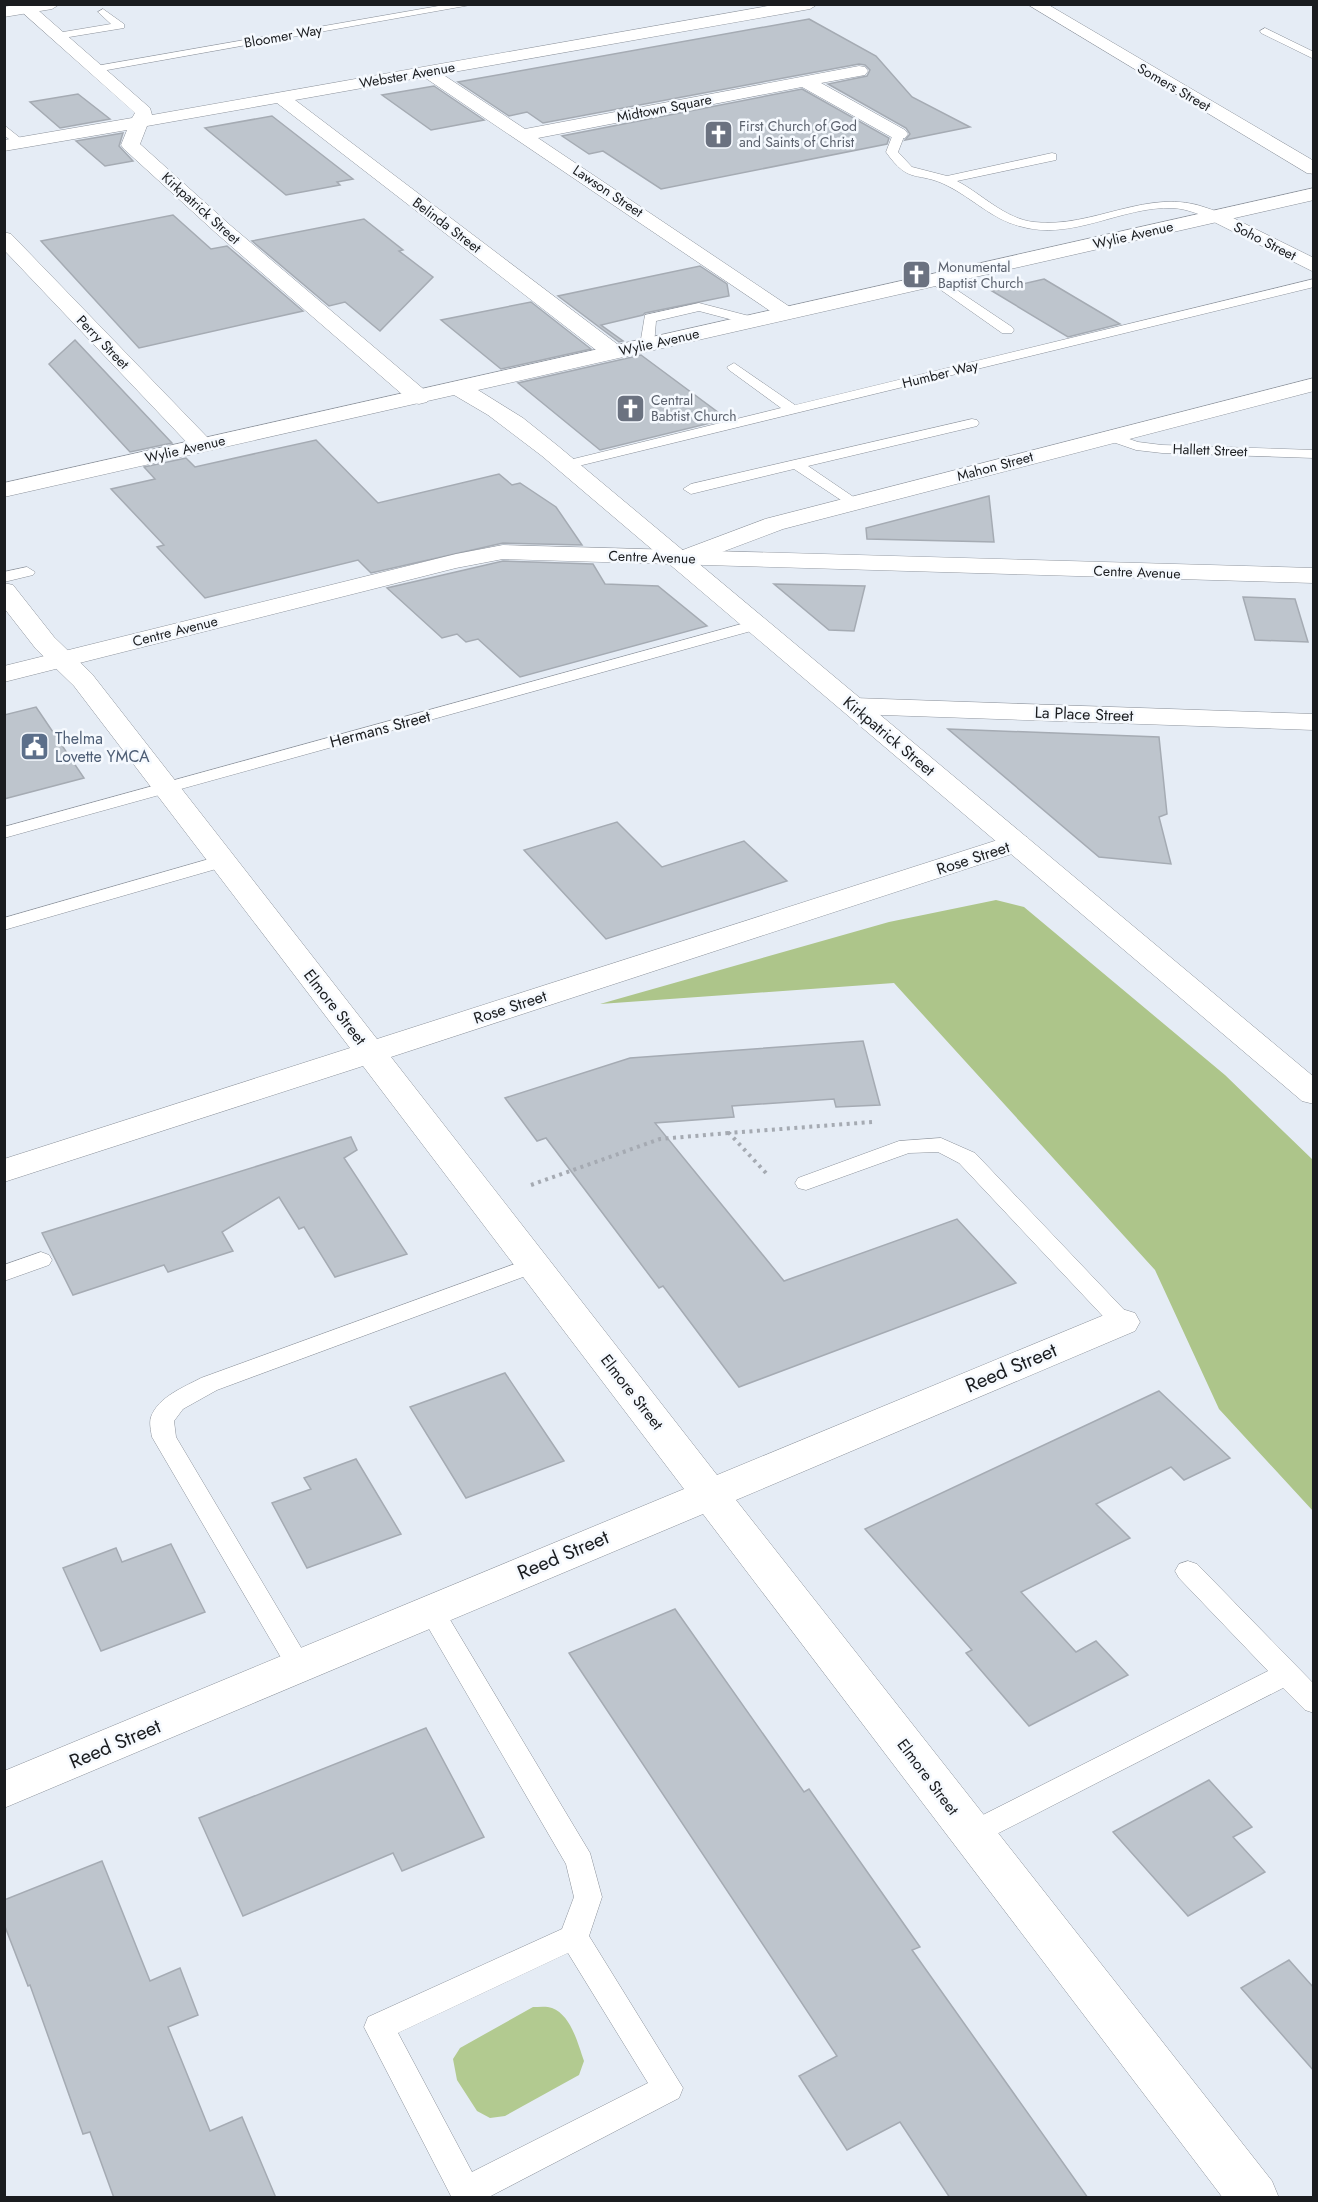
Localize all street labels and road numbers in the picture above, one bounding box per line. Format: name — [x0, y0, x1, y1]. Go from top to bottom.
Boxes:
street label: Bloomer Way — [242, 19, 324, 53]
street label: Webster Avenue — [358, 57, 456, 93]
street label: Somers Street — [1134, 58, 1215, 116]
street label: Midtown Square — [615, 89, 713, 127]
street label: Lawson Street — [569, 160, 648, 222]
street label: Kirkpatrick Street — [157, 167, 245, 249]
street label: Belinda Street — [408, 192, 486, 258]
street label: Wylie Avenue — [1091, 216, 1175, 254]
street label: Soho Street — [1230, 217, 1300, 266]
street label: Perry Street — [72, 311, 134, 374]
street label: Wylie Avenue — [617, 323, 701, 361]
street label: Humber Way — [900, 355, 981, 393]
street label: Wylie Avenue — [143, 430, 227, 468]
street label: Hallett Street — [1172, 439, 1248, 461]
street label: Mahon Street — [955, 446, 1036, 486]
street label: Centre Avenue — [608, 545, 696, 569]
street label: Centre Avenue — [1093, 560, 1181, 584]
street label: Centre Avenue — [130, 611, 220, 651]
street label: Kirkpatrick Street — [838, 691, 940, 781]
street label: La Place Street — [1034, 701, 1134, 727]
street label: Hermans Street — [327, 704, 433, 753]
street label: Rose Street — [934, 835, 1013, 881]
street label: Elmore Street — [298, 964, 372, 1050]
street label: Rose Street — [471, 984, 550, 1030]
street label: Reed Street — [961, 1336, 1061, 1400]
street label: Elmore Street — [595, 1349, 669, 1435]
street label: Reed Street — [513, 1523, 613, 1587]
street label: Reed Street — [65, 1712, 165, 1776]
street label: Elmore Street — [892, 1734, 964, 1820]

